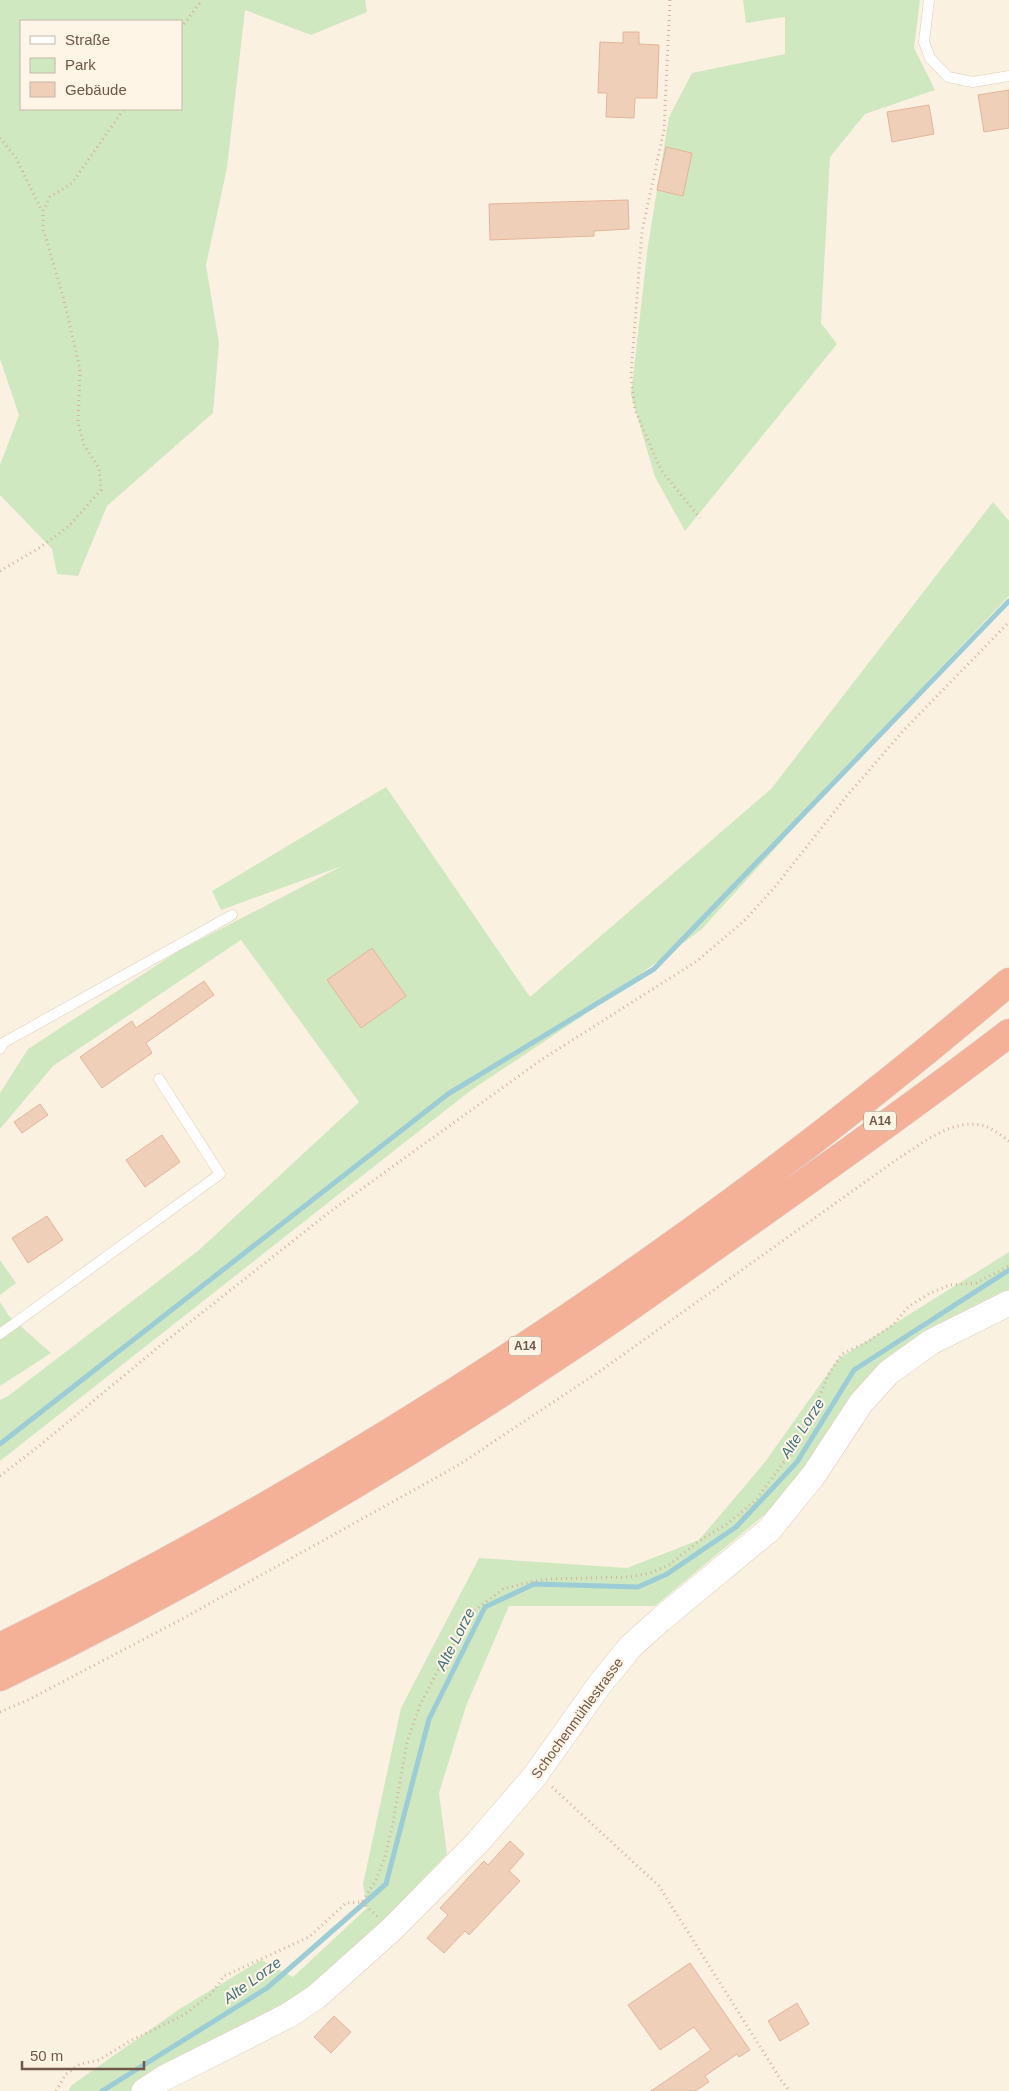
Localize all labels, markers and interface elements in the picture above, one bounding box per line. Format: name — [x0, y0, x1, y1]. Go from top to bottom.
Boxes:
legend — [20, 20, 182, 110]
text: Straße — [65, 31, 110, 48]
text: Park — [65, 56, 96, 73]
text: Gebäude — [65, 81, 127, 98]
road number: A14 — [864, 1112, 896, 1130]
road number: A14 — [509, 1336, 541, 1355]
water label: Alte Lorze — [776, 1395, 828, 1462]
water label: Alte Lorze — [432, 1605, 478, 1674]
street label: Schochenmühlestrasse — [528, 1654, 626, 1782]
water label: Alte Lorze — [219, 1953, 284, 2007]
scale bar — [22, 2038, 145, 2070]
text: 50 m — [30, 2047, 63, 2064]

